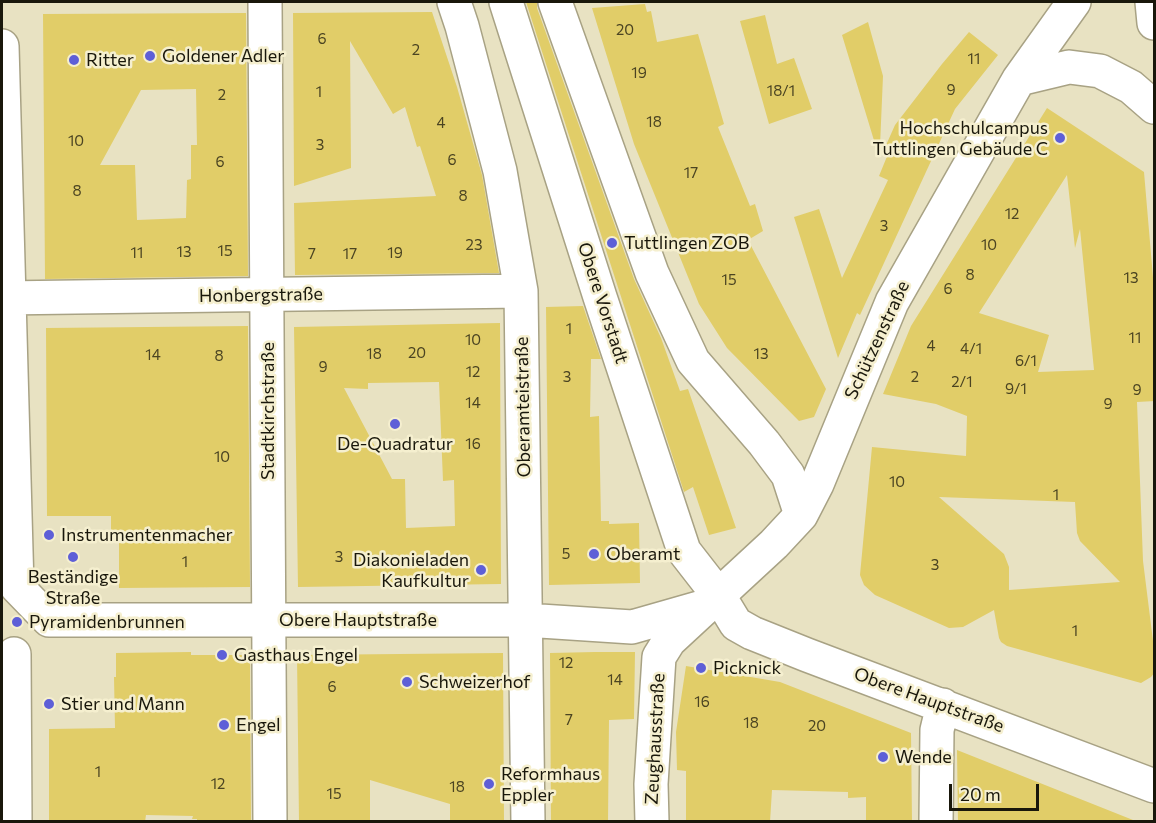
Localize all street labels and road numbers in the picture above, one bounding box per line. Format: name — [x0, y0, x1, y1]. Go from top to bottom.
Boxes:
street label: Obere Vorstadt — [573, 240, 633, 366]
street label: Schützenstraße — [840, 277, 914, 403]
street label: Honbergstraße — [199, 283, 323, 307]
street label: Oberamteistraße — [511, 336, 535, 478]
street label: Stadtkirchstraße — [257, 342, 279, 480]
street label: Obere Hauptstraße — [279, 609, 437, 631]
street label: Obere Hauptstraße — [851, 663, 1007, 737]
street label: Zeughausstraße — [641, 673, 669, 805]

